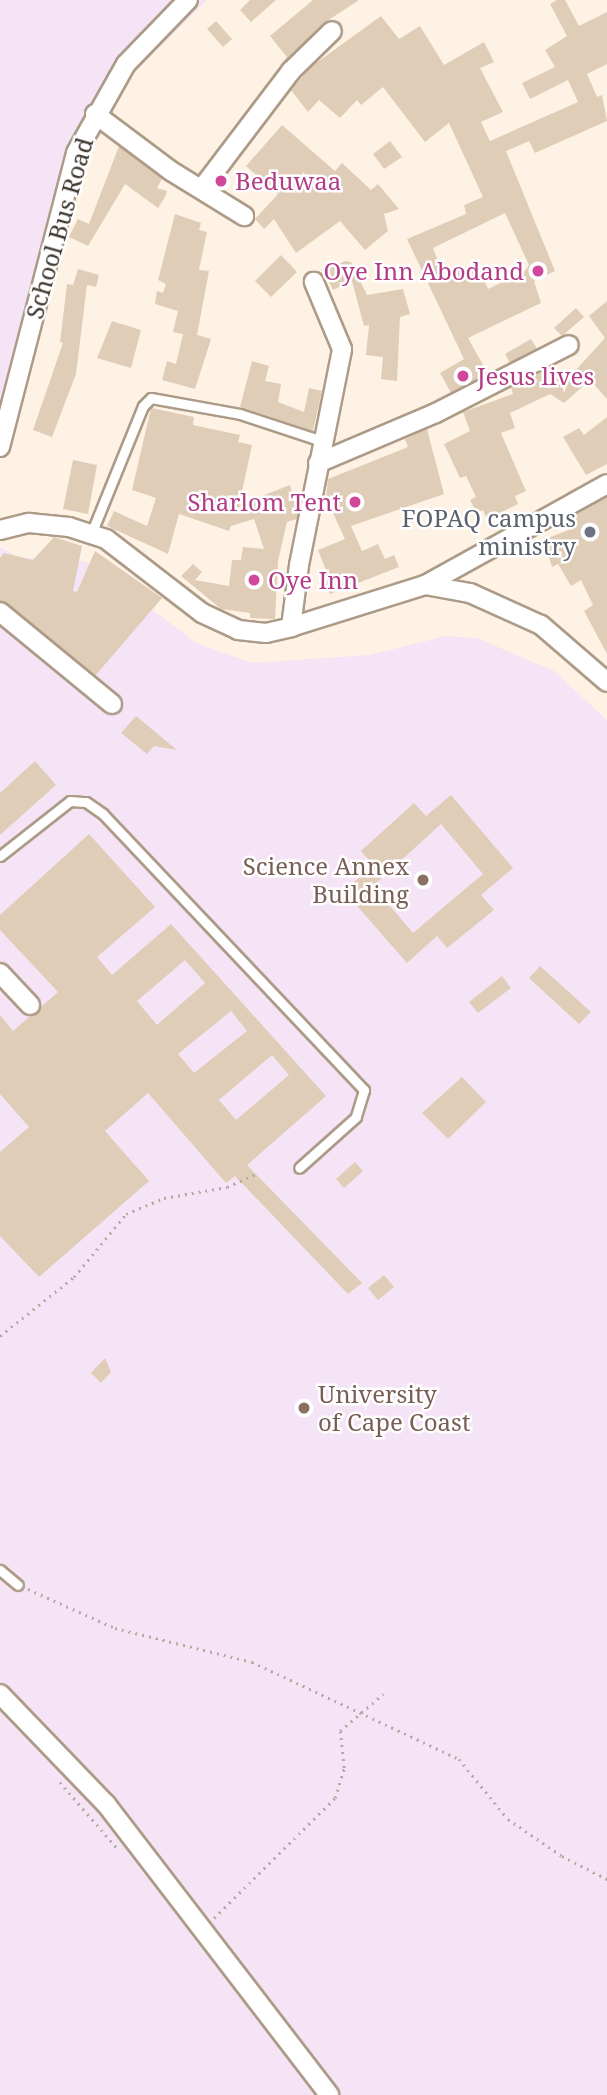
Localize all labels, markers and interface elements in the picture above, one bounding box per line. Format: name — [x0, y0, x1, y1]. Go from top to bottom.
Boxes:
street label: School Bus Road — [19, 134, 99, 322]
place label: Beduwaa — [235, 167, 341, 195]
marker: Beduwaa — [213, 173, 229, 189]
place label: Oye Inn Abodand — [324, 257, 524, 285]
marker: Oye Inn Abodand — [530, 263, 546, 279]
place label: Jesus lives — [477, 362, 594, 390]
marker: Jesus lives — [455, 368, 471, 384]
place label: Sharlom Tent — [187, 488, 341, 516]
marker: Sharlom Tent — [347, 494, 363, 510]
place label: FOPAQ campus ministry — [401, 504, 576, 560]
marker: FOPAQ campus ministry — [582, 524, 598, 540]
place label: Oye Inn — [268, 566, 358, 594]
marker: Oye Inn — [246, 572, 262, 588]
place label: Science Annex Building — [243, 852, 409, 908]
marker: Science Annex Building — [415, 872, 431, 888]
place label: University of Cape Coast — [318, 1380, 470, 1436]
marker: University of Cape Coast — [296, 1400, 312, 1416]

